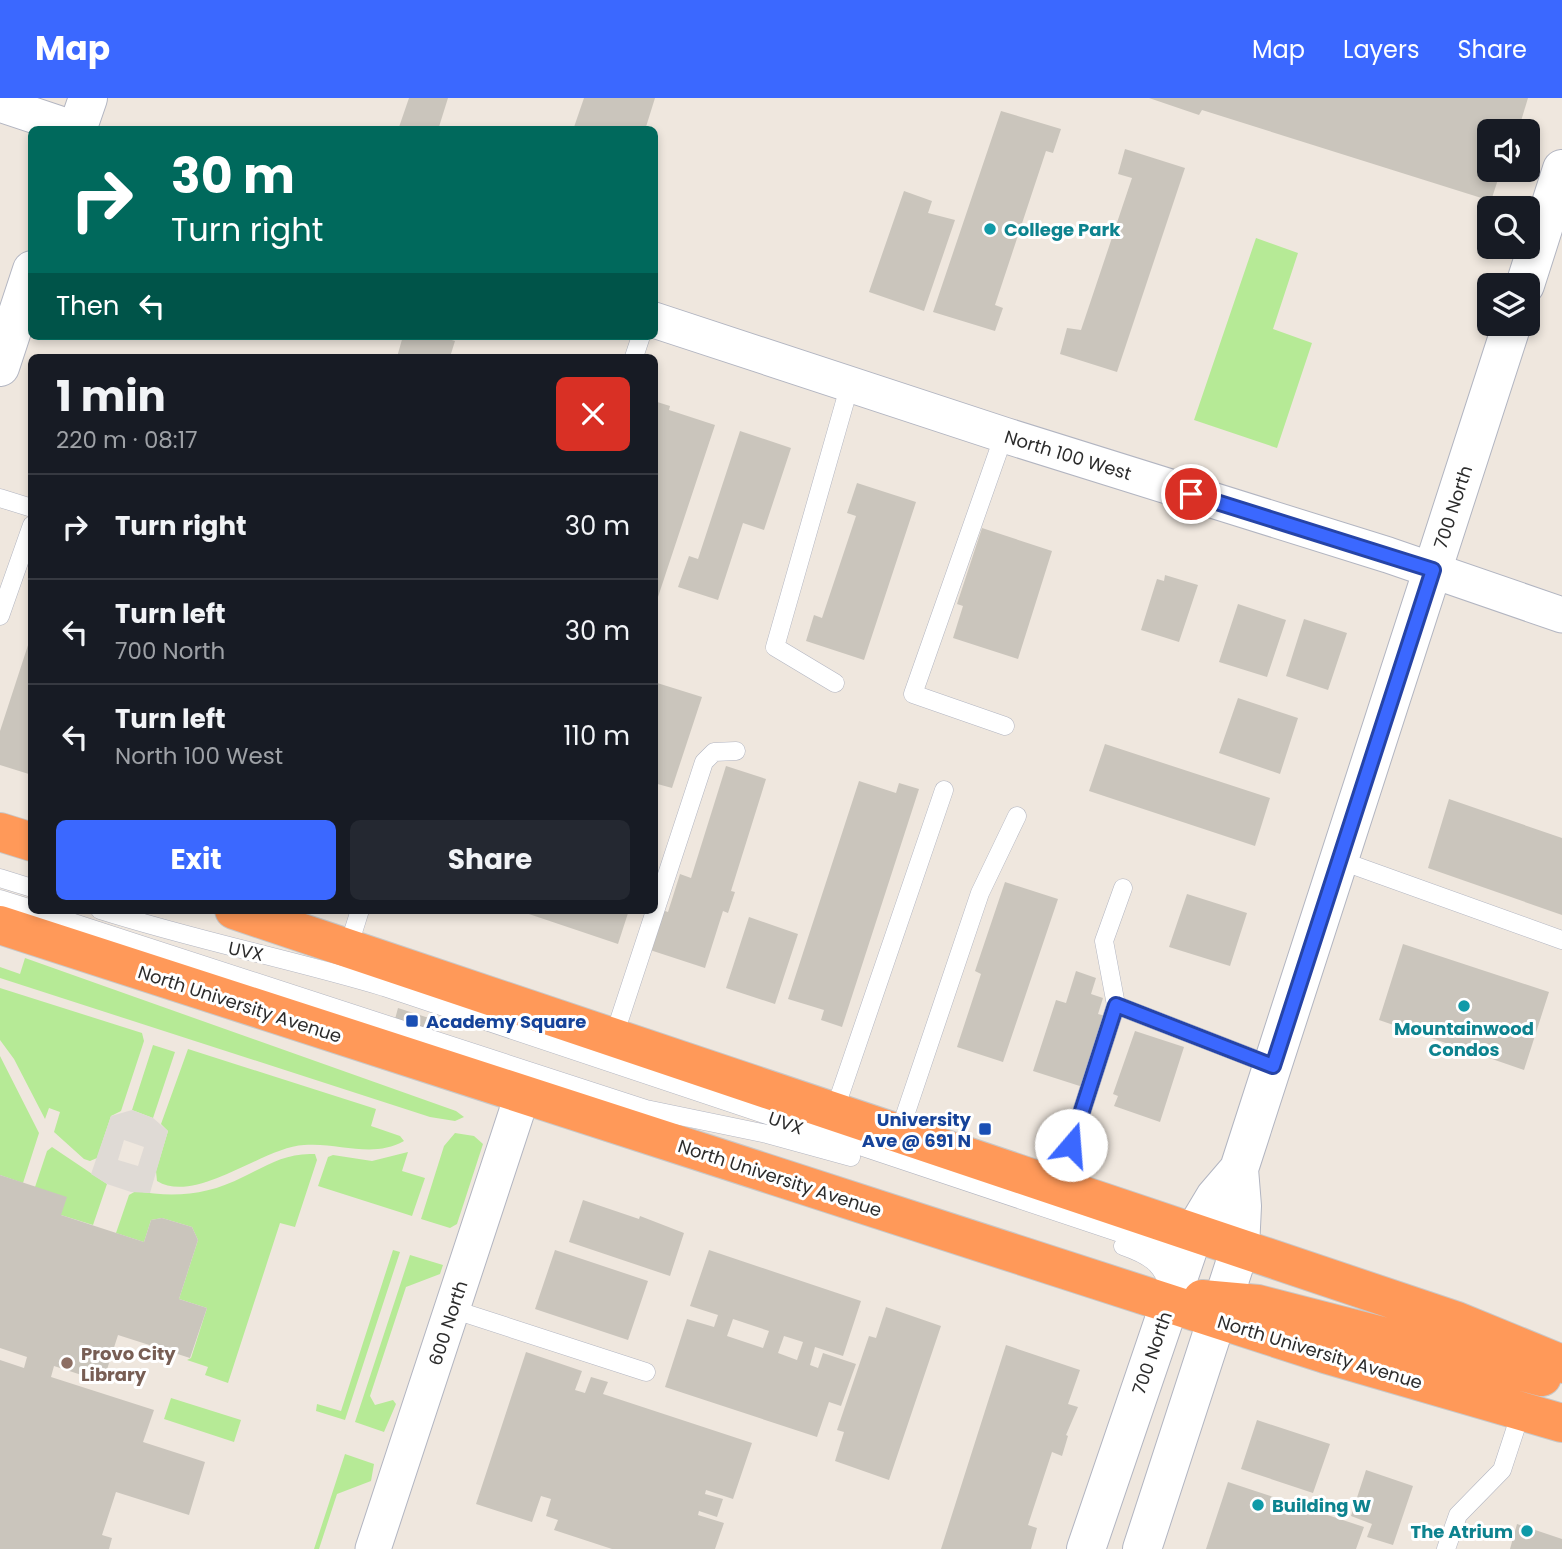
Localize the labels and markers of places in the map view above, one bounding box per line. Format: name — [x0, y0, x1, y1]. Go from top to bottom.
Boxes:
place label: College Park — [1004, 217, 1121, 242]
marker: College Park — [982, 221, 998, 237]
pin — [1161, 464, 1221, 524]
marker: Mountainwood Condos — [1456, 998, 1472, 1014]
place label: Academy Square — [426, 1009, 586, 1034]
marker: Academy Square — [404, 1013, 420, 1029]
place label: Mountainwood Condos — [1394, 1016, 1534, 1062]
place label: University Ave @ 691 N — [862, 1107, 972, 1153]
marker: University Ave @ 691 N — [977, 1121, 993, 1137]
place label: Provo City Library — [81, 1341, 176, 1387]
marker: Provo City Library — [59, 1355, 75, 1371]
place label: Building W — [1272, 1493, 1371, 1518]
marker: Building W — [1250, 1497, 1266, 1513]
place label: The Atrium — [1411, 1519, 1513, 1544]
marker: The Atrium — [1519, 1523, 1535, 1539]

